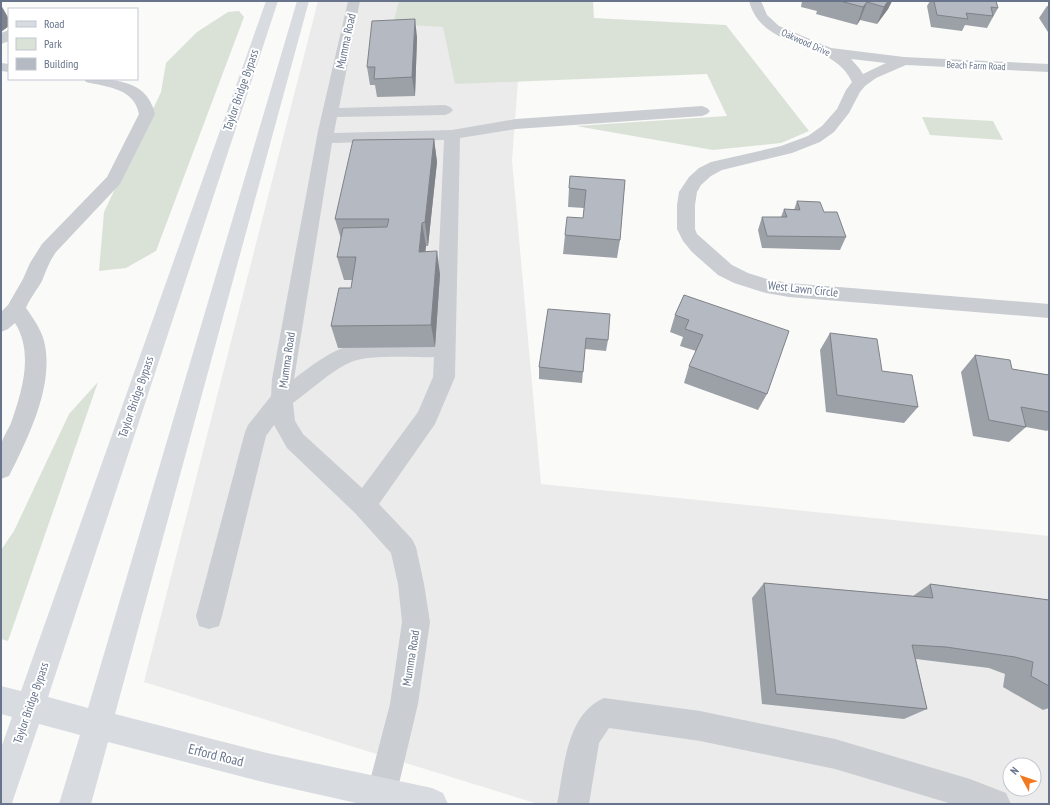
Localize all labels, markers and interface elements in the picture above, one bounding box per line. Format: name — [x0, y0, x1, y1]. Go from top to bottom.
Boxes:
legend — [8, 8, 138, 80]
street label: Mumma Road — [332, 12, 359, 70]
text: Road — [44, 16, 64, 31]
street label: Oakwood Drive — [779, 26, 832, 59]
text: Park — [44, 36, 62, 51]
street label: Taylor Bridge Bypass — [220, 47, 261, 133]
text: Building — [44, 56, 79, 71]
street label: Beach Farm Road — [946, 58, 1006, 73]
street label: West Lawn Circle — [767, 277, 839, 300]
street label: Mumma Road — [275, 331, 298, 389]
street label: Taylor Bridge Bypass — [115, 354, 156, 440]
street label: Mumma Road — [399, 629, 422, 687]
street label: Taylor Bridge Bypass — [10, 660, 51, 746]
street label: Erford Road — [187, 739, 245, 771]
north arrow — [1002, 757, 1042, 797]
text: N — [1007, 764, 1022, 777]

